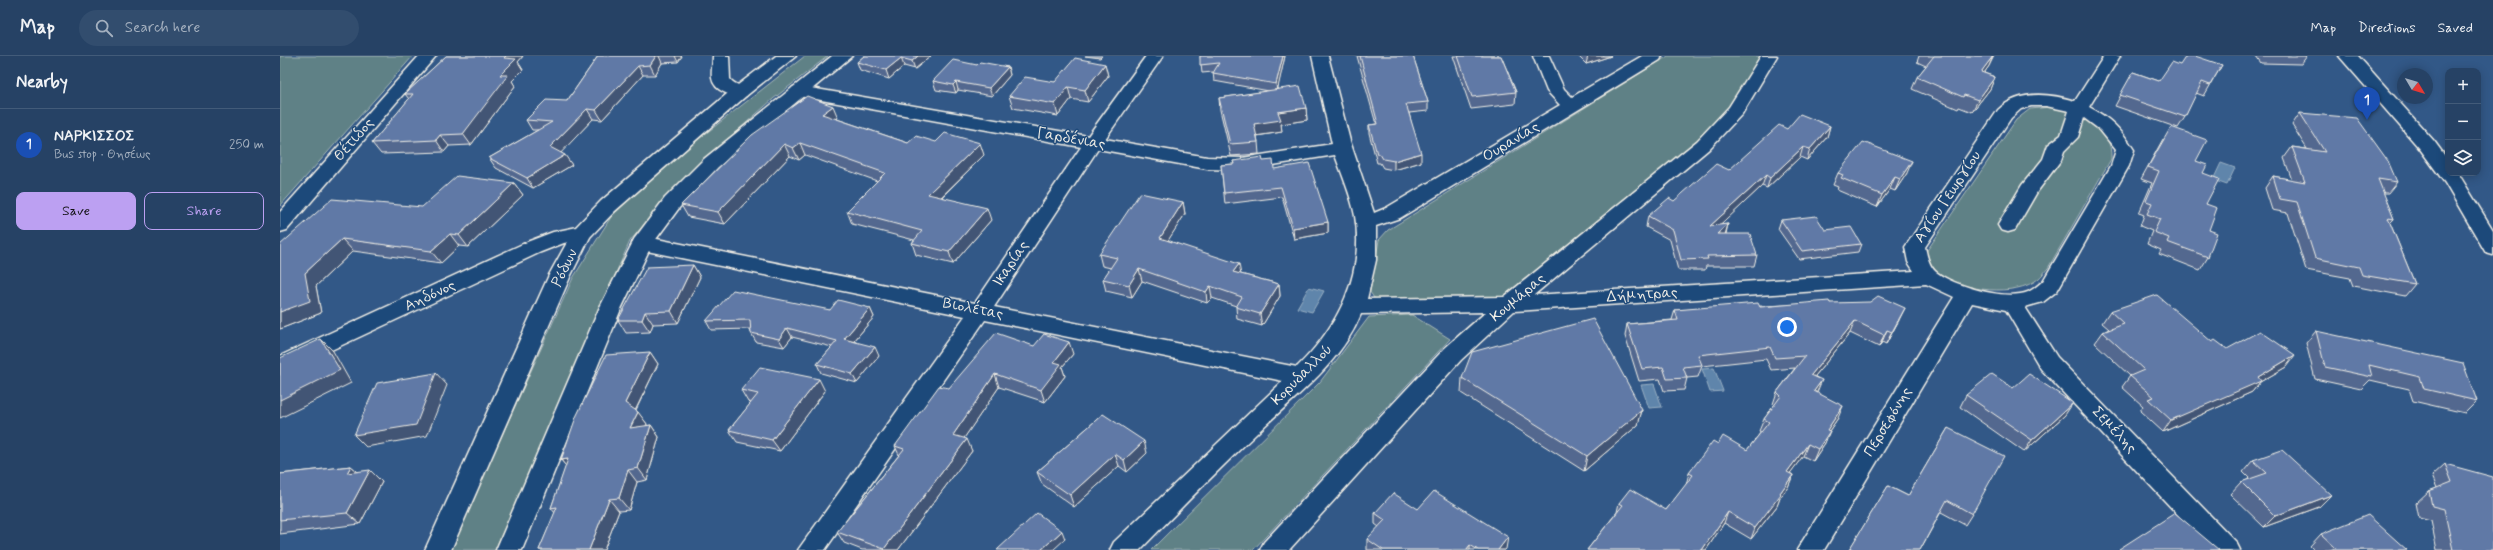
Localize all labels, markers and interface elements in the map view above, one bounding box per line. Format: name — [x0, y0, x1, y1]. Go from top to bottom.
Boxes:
search box — [79, 10, 359, 46]
text: Map — [20, 15, 55, 40]
icon: search — [93, 17, 115, 39]
text: Search here — [125, 18, 200, 38]
text: Map — [2310, 19, 2336, 37]
text: Directions — [2358, 19, 2416, 37]
text: Saved — [2438, 19, 2473, 37]
north arrow — [2397, 68, 2433, 104]
map controls — [2445, 68, 2481, 176]
button: + — [2445, 68, 2481, 104]
text: Nearby — [16, 71, 68, 93]
pin: 1 — [2354, 87, 2380, 120]
button: − — [2445, 104, 2481, 140]
street label: Θέτιδος — [330, 114, 379, 166]
street label: Ουρανίας — [1479, 117, 1544, 167]
street label: Γαρδένιας — [1035, 123, 1107, 155]
text: ΝΑΡΚΙΣΣΟΣ — [54, 126, 135, 146]
text: 1 — [26, 136, 32, 153]
text: 250 m — [229, 136, 264, 153]
button: layers — [2445, 140, 2481, 176]
text: Bus stop · Θησέως — [54, 146, 151, 163]
street label: Αγίου Γεωργίου — [1910, 147, 1986, 247]
button: Save — [16, 192, 136, 230]
button: Share — [144, 192, 264, 230]
street label: Ικαρίας — [988, 237, 1034, 291]
street label: Ρόδων — [547, 245, 583, 290]
street label: Κουμάρας — [1486, 269, 1550, 327]
street label: Αηδόνος — [401, 275, 459, 316]
street label: Δήμητρας — [1606, 283, 1679, 307]
street label: Βιολέτας — [941, 293, 1005, 325]
your location — [1777, 317, 1797, 337]
street label: Κορυδαλλού — [1267, 340, 1337, 410]
street label: Περσεφόνης — [1859, 383, 1917, 461]
street label: Σεμέλης — [2087, 402, 2141, 458]

